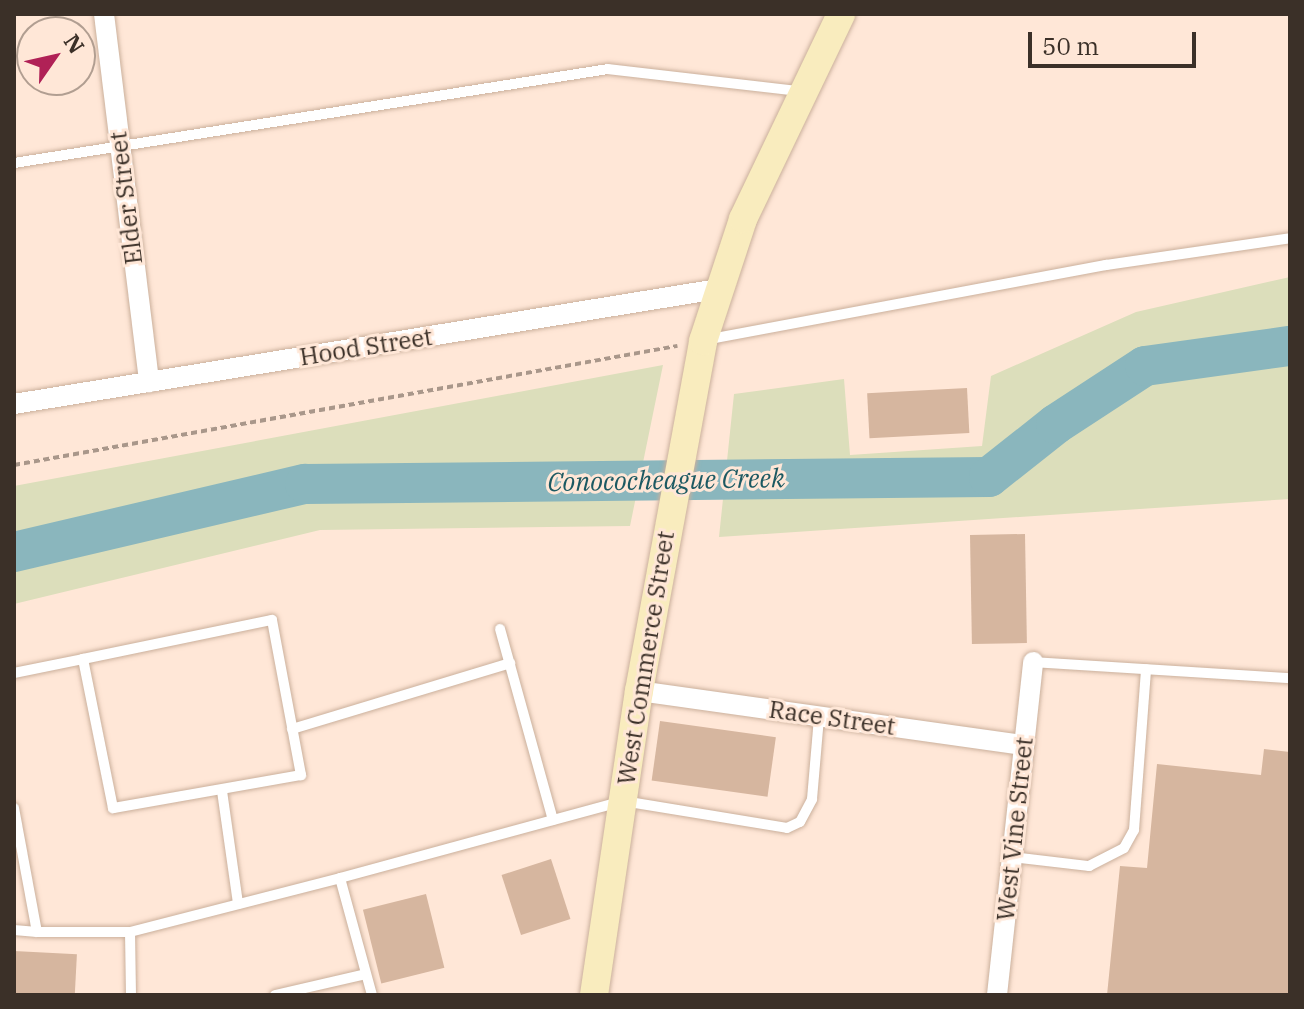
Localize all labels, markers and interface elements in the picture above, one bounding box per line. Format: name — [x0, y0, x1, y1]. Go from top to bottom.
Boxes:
north arrow — [16, 16, 96, 96]
scale bar — [1032, 16, 1200, 66]
text: N — [58, 28, 92, 59]
text: 50 m — [1042, 30, 1099, 62]
street label: Elder Street — [104, 130, 148, 266]
street label: Hood Street — [298, 322, 434, 372]
water label: Conococheague Creek — [547, 462, 785, 498]
street label: West Commerce Street — [612, 529, 680, 787]
street label: Race Street — [767, 695, 897, 741]
street label: West Vine Street — [991, 736, 1039, 922]

